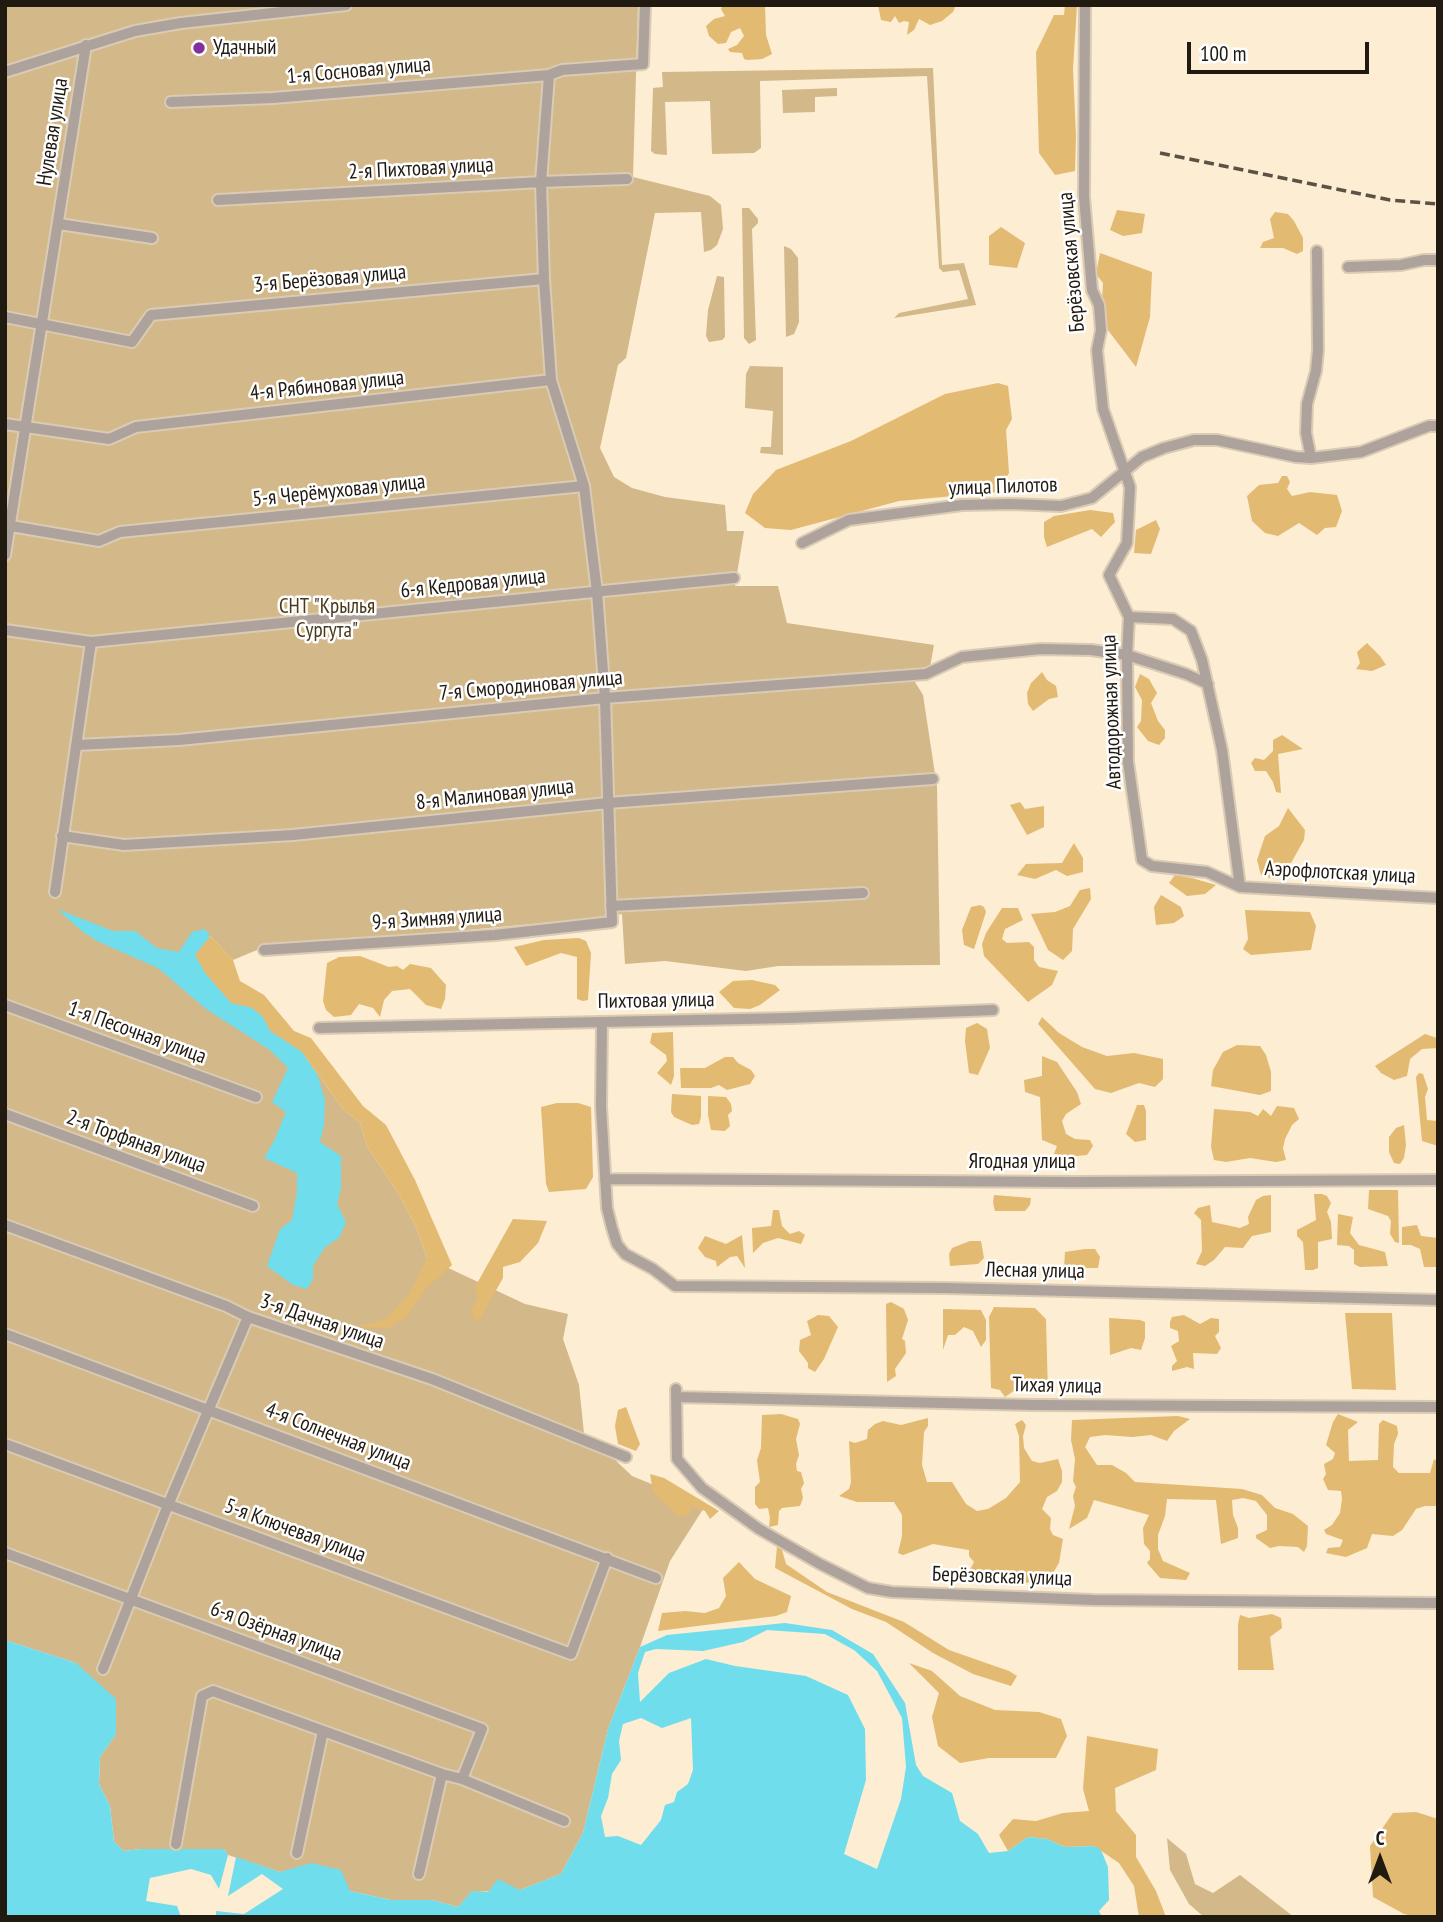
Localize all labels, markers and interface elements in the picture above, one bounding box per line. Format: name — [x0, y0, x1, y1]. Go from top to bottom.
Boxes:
scale bar — [1191, 28, 1373, 72]
place label: Удачный — [213, 35, 276, 61]
marker: Удачный — [191, 40, 207, 56]
text: 100 m — [1200, 40, 1246, 67]
street label: 1-я Сосновая улица — [286, 52, 432, 90]
street label: Нулевая улица — [32, 76, 74, 188]
street label: 2-я Пихтовая улица — [348, 153, 494, 185]
street label: Берёзовская улица — [1053, 191, 1091, 333]
street label: 3-я Берёзовая улица — [253, 260, 407, 298]
street label: 4-я Рябиновая улица — [249, 365, 405, 407]
street label: 5-я Черёмуховая улица — [251, 469, 427, 513]
street label: улица Пилотов — [948, 473, 1058, 501]
street label: 6-я Кедровая улица — [399, 564, 547, 604]
park label: CНТ "Крылья Сургута" — [279, 594, 375, 644]
street label: Автодорожная улица — [1097, 634, 1127, 790]
street label: 7-я Смородиновая улица — [438, 665, 624, 707]
street label: 8-я Малиновая улица — [415, 774, 575, 816]
street label: Аэрофлотская улица — [1264, 856, 1416, 890]
street label: 9-я Зимняя улица — [371, 902, 503, 936]
street label: Пихтовая улица — [597, 987, 715, 1015]
street label: 1-я Песочная улица — [64, 996, 210, 1070]
street label: 2-я Торфяная улица — [63, 1105, 209, 1179]
street label: Ягодная улица — [968, 1149, 1076, 1175]
street label: Лесная улица — [985, 1258, 1085, 1284]
street label: 3-я Дачная улица — [257, 1289, 387, 1355]
street label: Тихая улица — [1012, 1373, 1102, 1399]
street label: 4-я Солнечная улица — [262, 1398, 414, 1476]
street label: 5-я Ключевая улица — [221, 1494, 369, 1568]
street label: Берёзовская улица — [931, 1562, 1073, 1592]
street label: 6-я Озёрная улица — [207, 1597, 345, 1667]
north arrow — [1345, 1824, 1415, 1894]
text: С — [1376, 1826, 1384, 1850]

